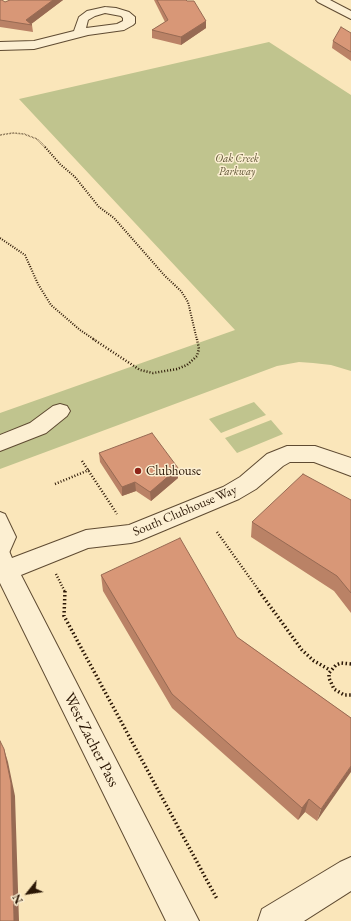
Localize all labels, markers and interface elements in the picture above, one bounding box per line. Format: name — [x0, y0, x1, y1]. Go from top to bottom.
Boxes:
park label: Oak Creek Parkway — [215, 152, 259, 178]
place label: Clubhouse — [146, 463, 201, 479]
marker: Clubhouse — [133, 466, 143, 476]
street label: South Clubhouse Way — [131, 482, 239, 540]
street label: West Zacher Pass — [59, 690, 123, 790]
north arrow — [8, 873, 48, 913]
text: N — [9, 892, 26, 906]

